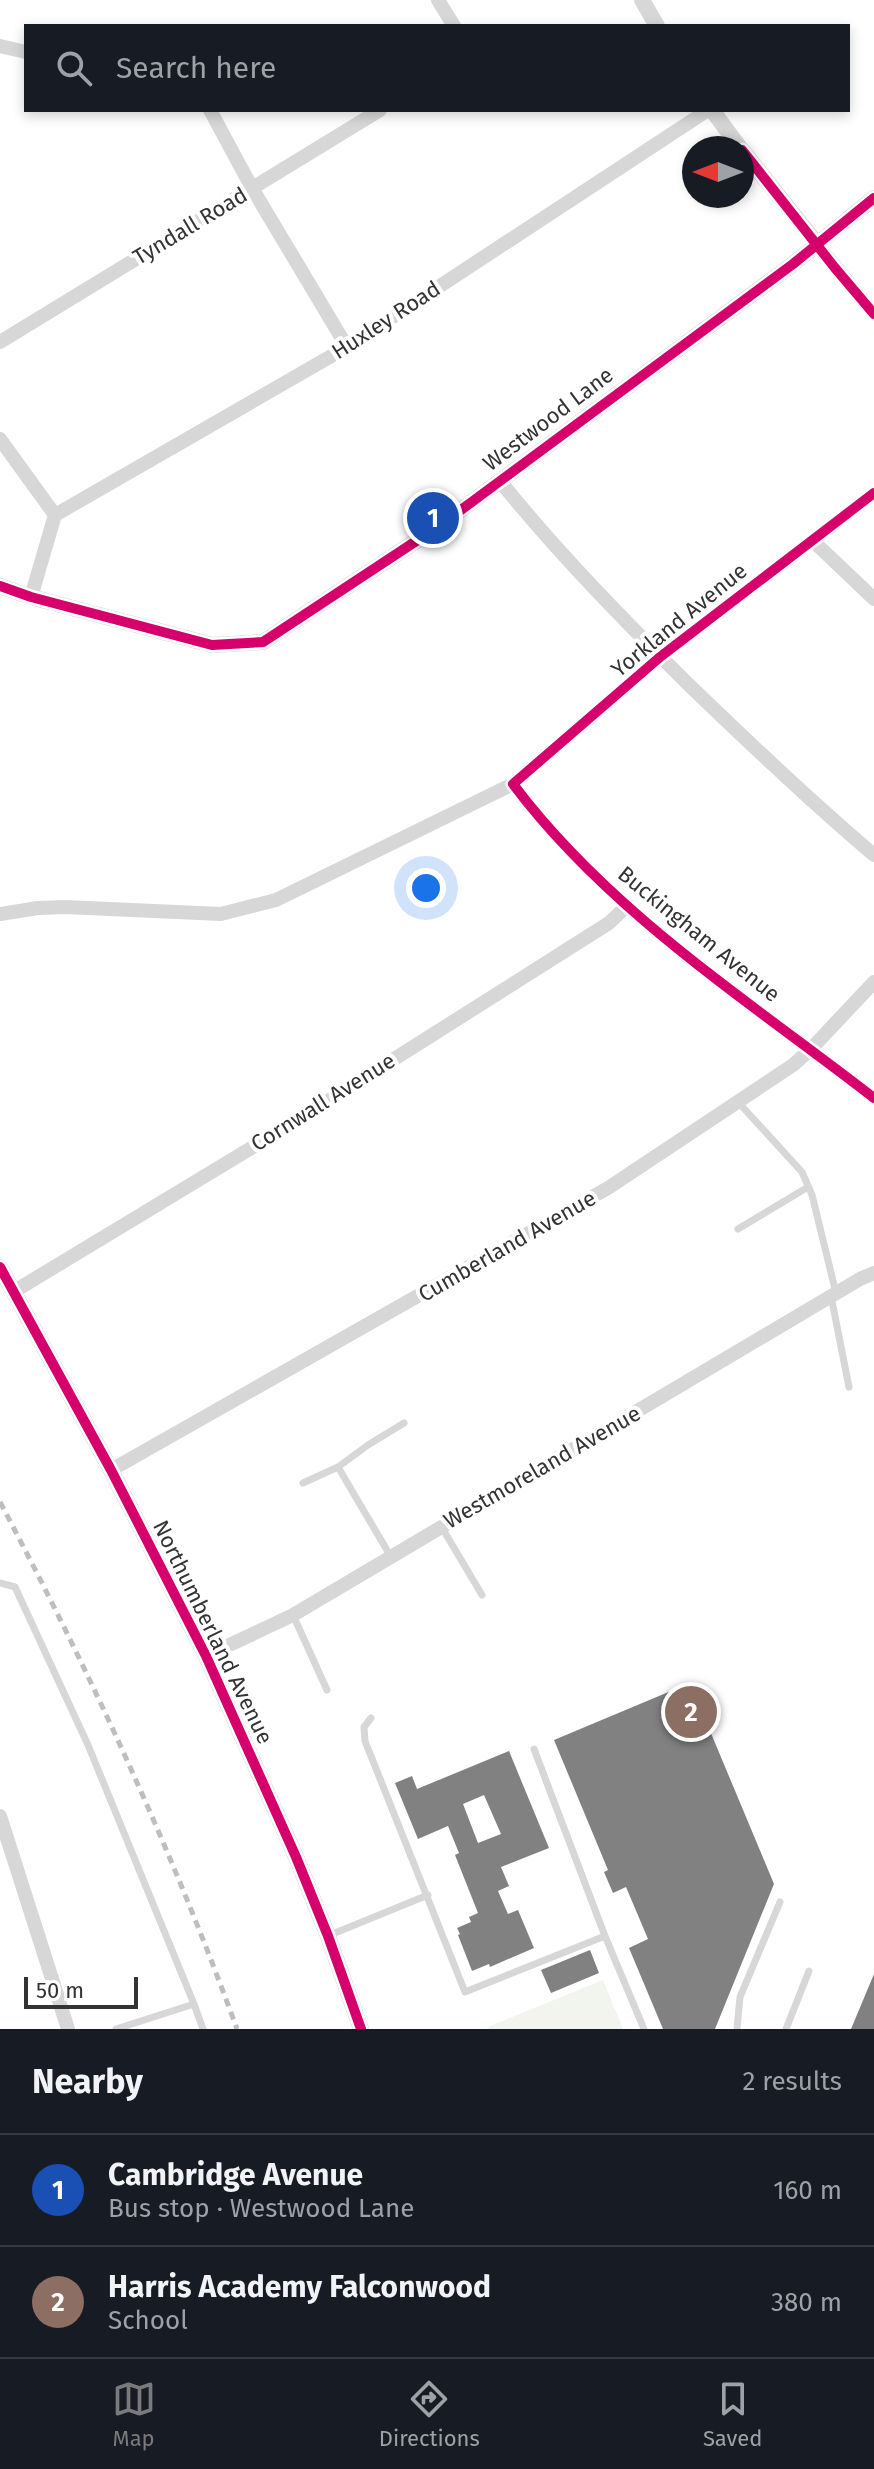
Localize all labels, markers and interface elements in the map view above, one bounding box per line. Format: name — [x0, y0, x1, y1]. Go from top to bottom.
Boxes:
search box — [24, 24, 850, 112]
icon: search — [52, 46, 96, 90]
text: Search here — [116, 50, 276, 86]
north arrow — [682, 136, 754, 208]
street label: Tyndall Road — [128, 181, 252, 271]
street label: Huxley Road — [327, 275, 445, 365]
street label: Westwood Lane — [478, 361, 618, 477]
pin: 1 — [407, 488, 459, 548]
street label: Yorkland Avenue — [606, 557, 752, 683]
street label: Buckingham Avenue — [612, 860, 786, 1008]
your location — [406, 868, 446, 908]
street label: Cornwall Avenue — [246, 1047, 400, 1157]
street label: Cumberland Avenue — [413, 1184, 601, 1308]
street label: Westmoreland Avenue — [439, 1400, 645, 1534]
street label: Northumberland Avenue — [147, 1516, 279, 1748]
pin: 2 — [665, 1682, 717, 1742]
scale bar — [24, 1973, 138, 2009]
text: 50 m — [36, 1977, 84, 2004]
text: Nearby — [32, 2061, 143, 2102]
text: 2 results — [742, 2066, 842, 2097]
text: Cambridge Avenue — [108, 2157, 363, 2193]
text: 1 — [52, 2175, 64, 2206]
text: 160 m — [773, 2175, 842, 2206]
text: Bus stop · Westwood Lane — [108, 2193, 414, 2224]
text: Harris Academy Falconwood — [108, 2269, 491, 2305]
text: 2 — [51, 2287, 65, 2318]
text: 380 m — [771, 2287, 842, 2318]
text: School — [108, 2305, 188, 2336]
tab: Map — [112, 2377, 156, 2452]
tab: Directions — [379, 2377, 480, 2452]
tab: Saved — [703, 2377, 762, 2452]

